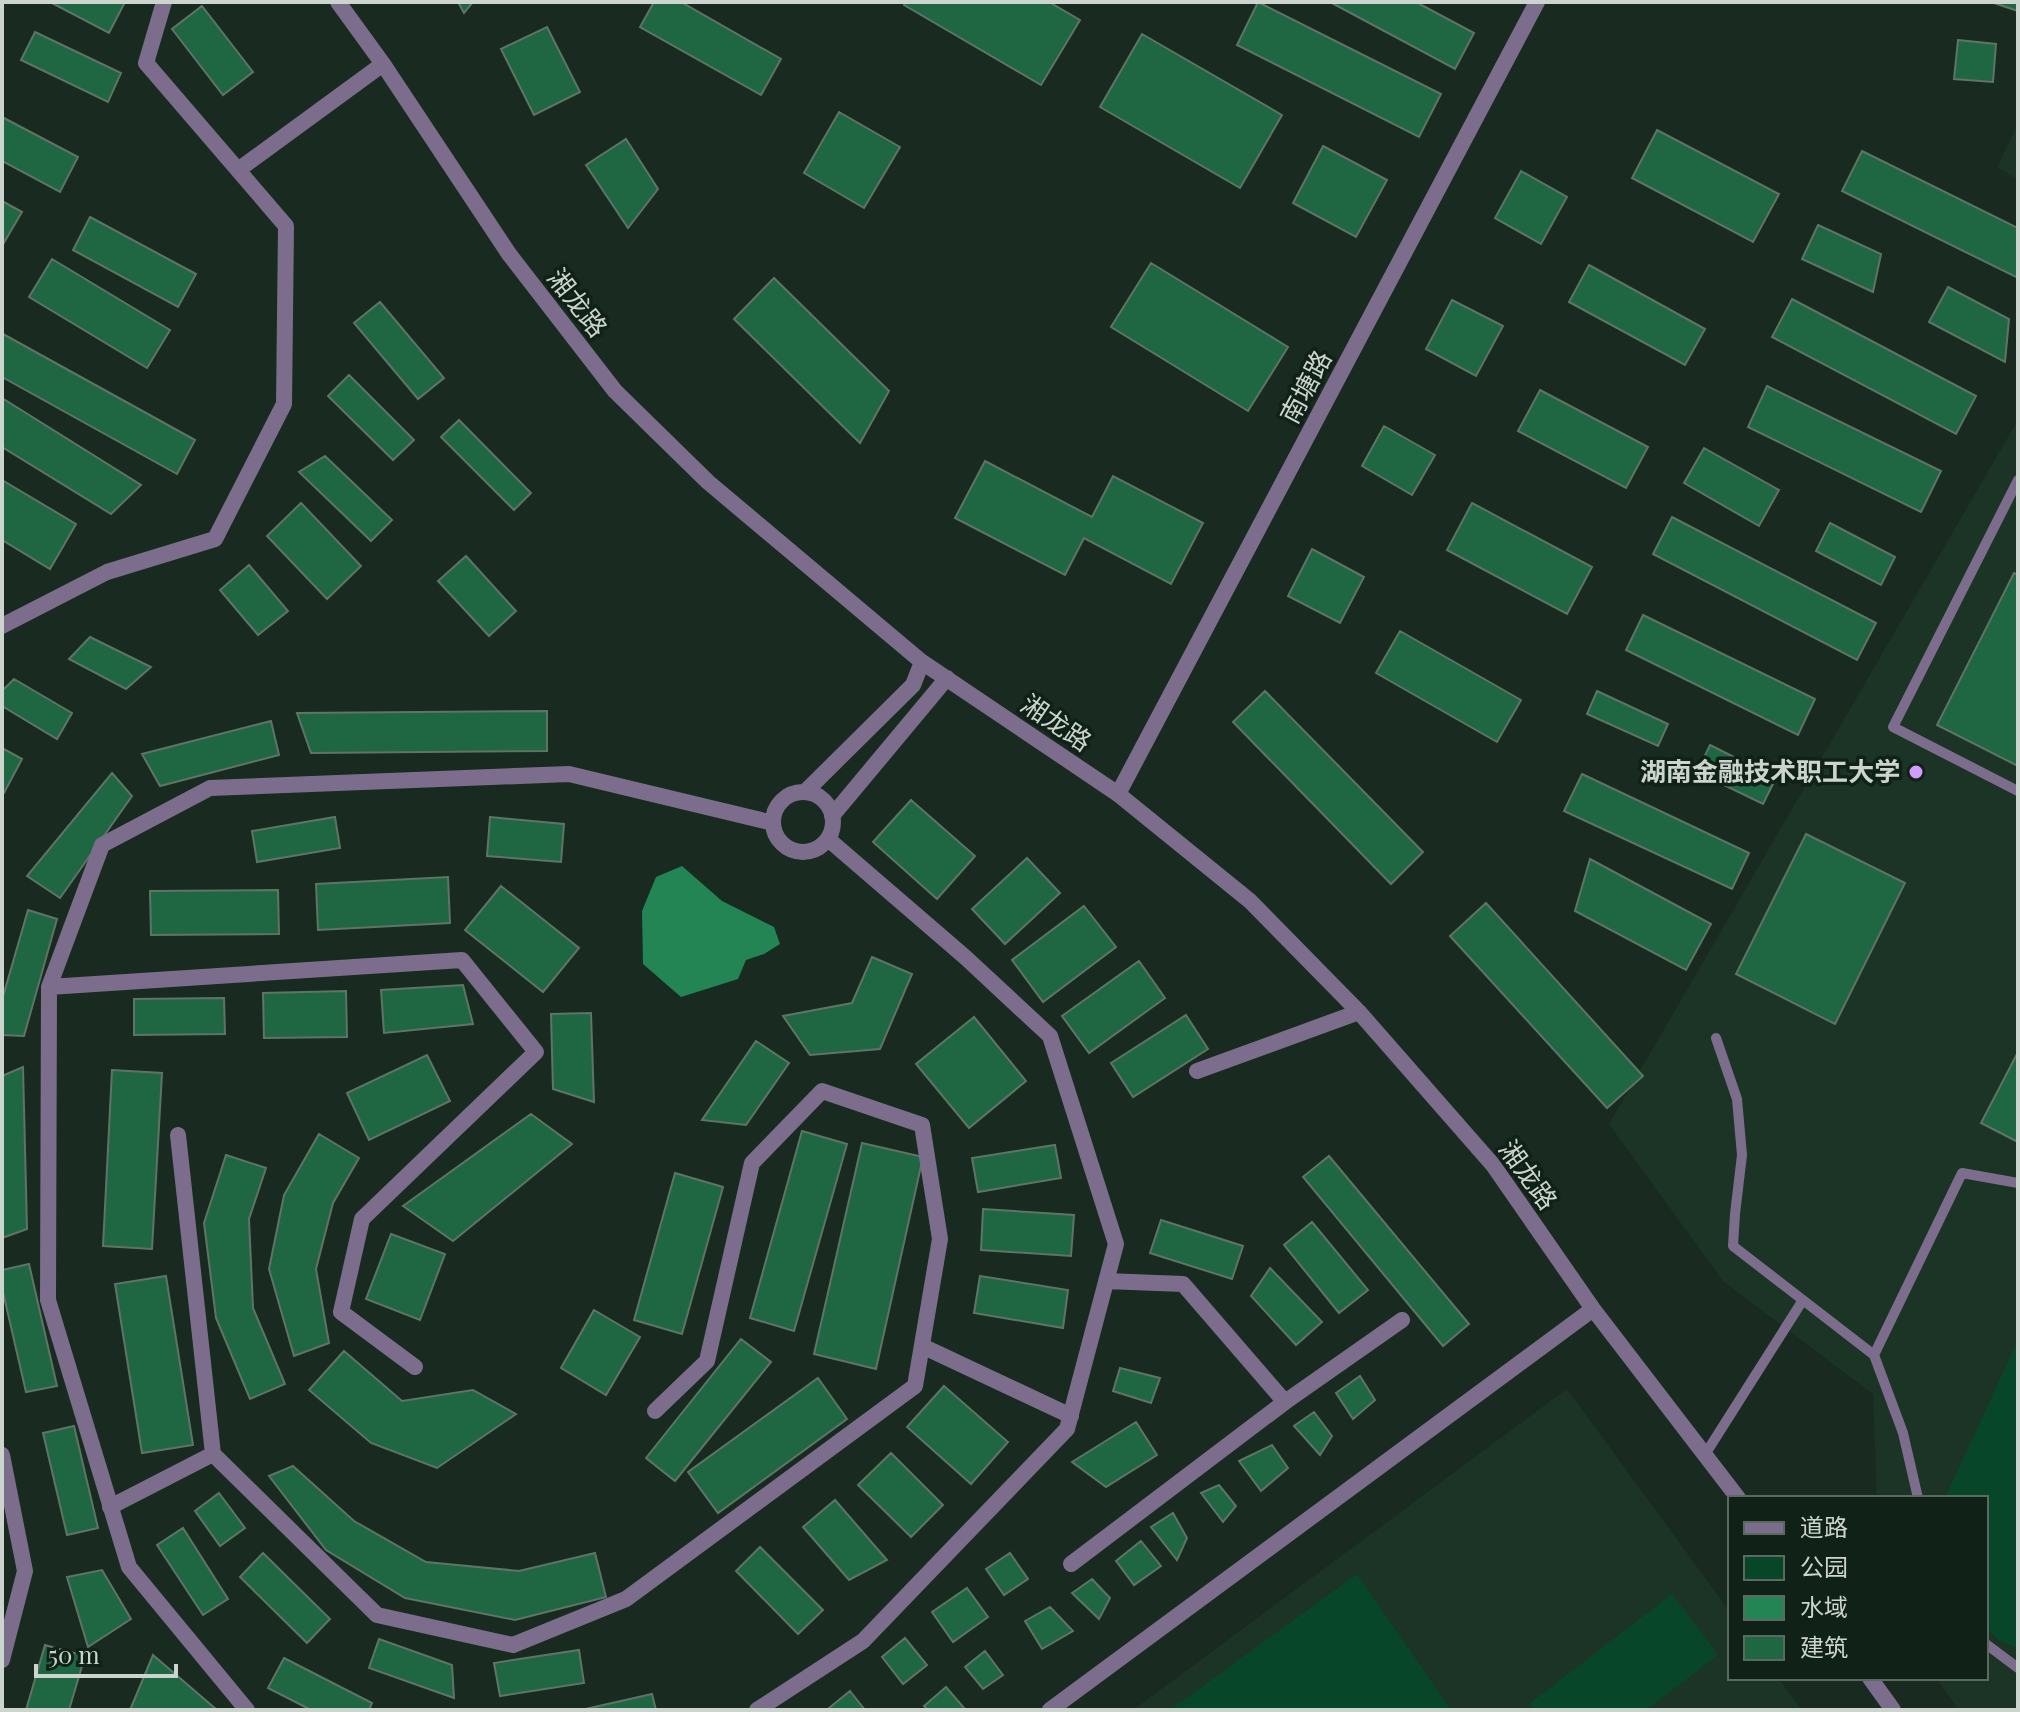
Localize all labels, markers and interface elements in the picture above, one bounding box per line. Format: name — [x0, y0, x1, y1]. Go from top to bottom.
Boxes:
street label: 湘龙路 — [540, 261, 616, 344]
street label: 南塘路 — [1271, 344, 1338, 429]
street label: 湘龙路 — [1015, 685, 1099, 758]
place label: 湖南金融技术职工大学 — [1640, 753, 1900, 788]
marker: 湖南金融技术职工大学 — [1907, 763, 1925, 781]
street label: 湘龙路 — [1492, 1132, 1566, 1216]
legend — [1728, 1496, 1988, 1680]
text: 道路 — [1800, 1510, 1848, 1542]
text: 公园 — [1800, 1550, 1848, 1582]
text: 水域 — [1800, 1590, 1848, 1622]
scale bar — [36, 1628, 176, 1678]
text: 建筑 — [1800, 1630, 1848, 1662]
text: 50 m — [48, 1638, 100, 1670]

